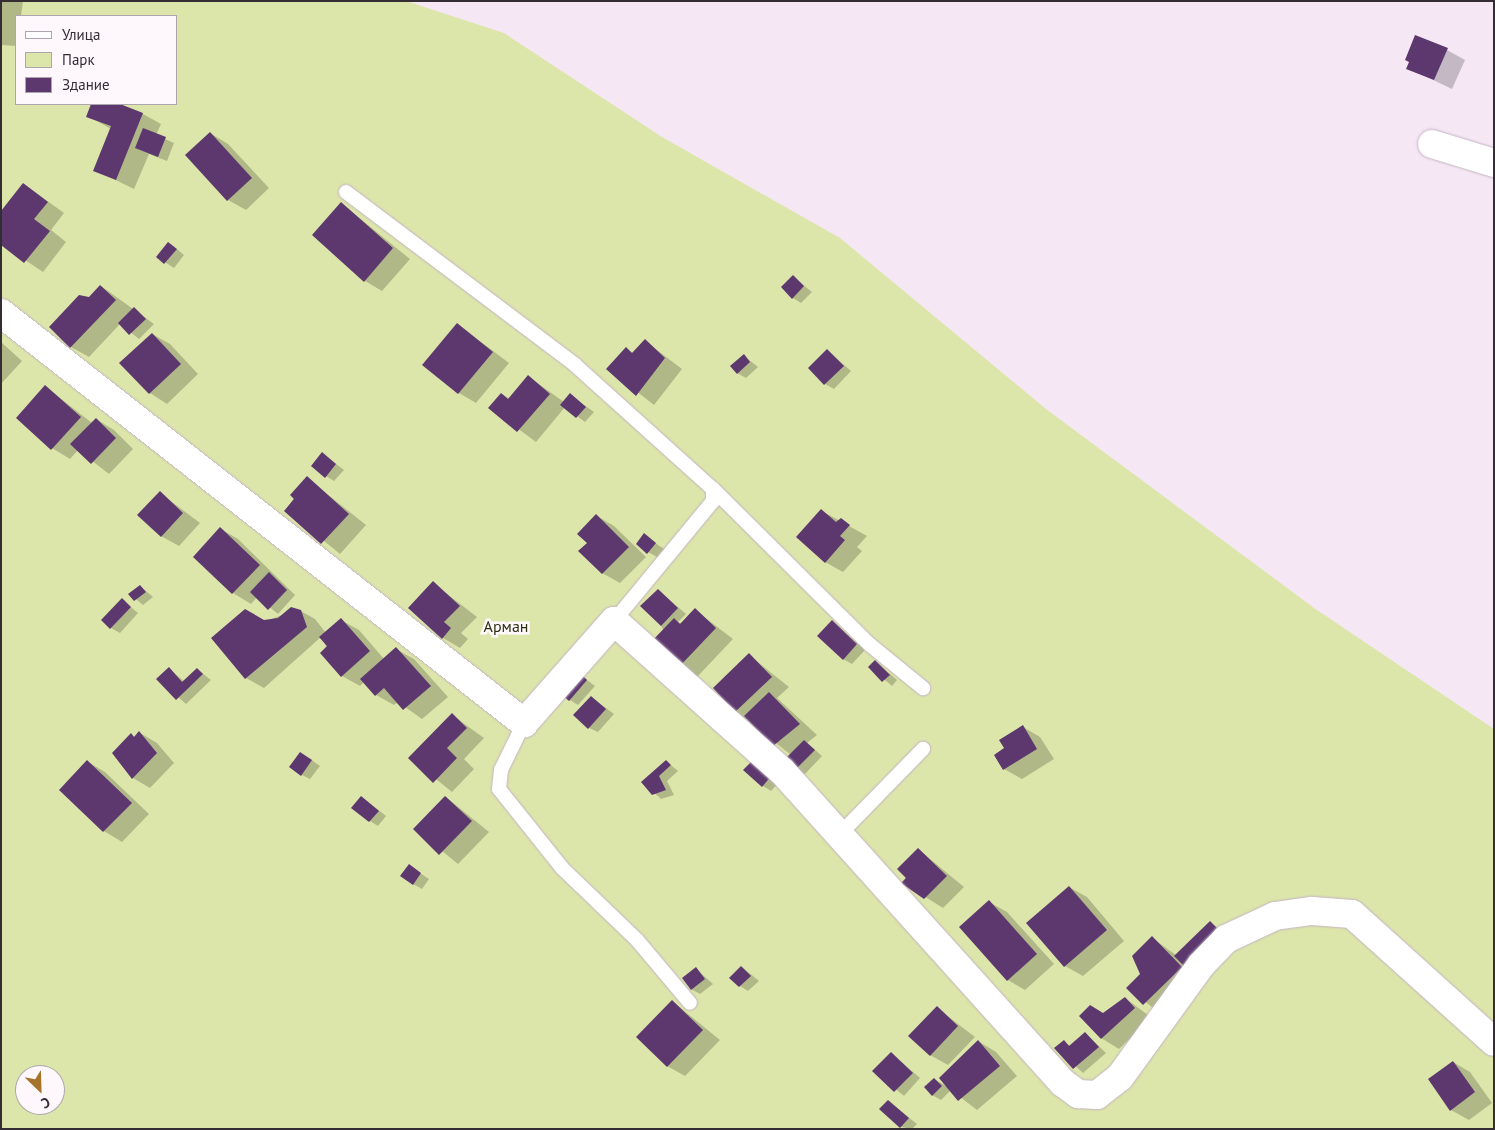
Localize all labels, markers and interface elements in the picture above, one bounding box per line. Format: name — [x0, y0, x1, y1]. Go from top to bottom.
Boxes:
legend — [15, 15, 178, 105]
text: Улица — [62, 25, 100, 44]
text: Парк — [62, 50, 95, 69]
text: Здание — [62, 75, 110, 94]
park label: Арман — [484, 616, 528, 636]
north arrow — [15, 1065, 65, 1115]
text: С — [38, 1093, 53, 1113]

